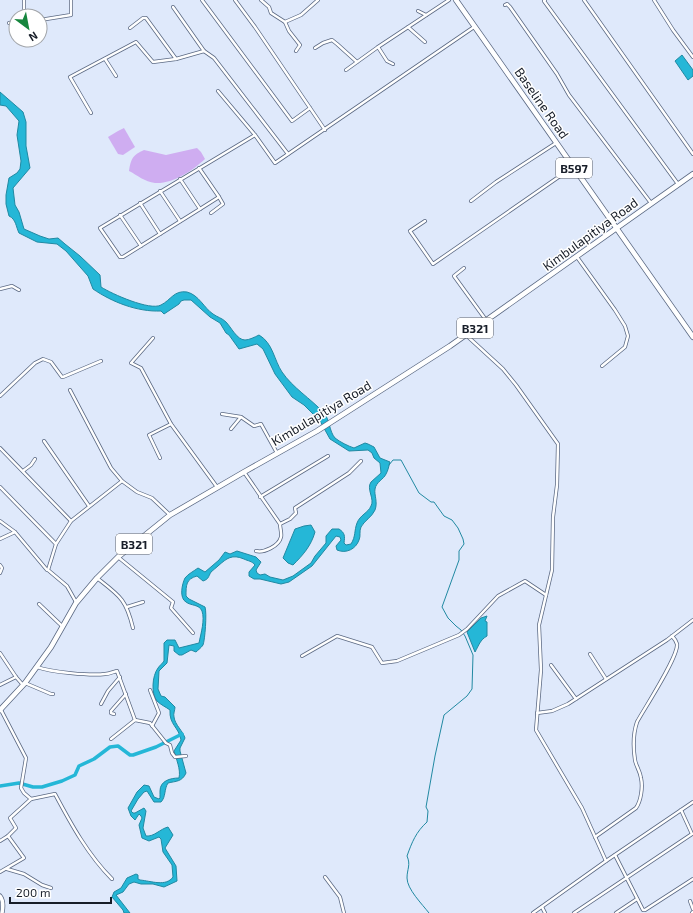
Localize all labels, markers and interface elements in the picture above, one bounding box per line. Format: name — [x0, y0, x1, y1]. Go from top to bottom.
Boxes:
north arrow — [8, 8, 48, 48]
text: N — [27, 29, 40, 45]
street label: Baseline Road — [512, 64, 572, 142]
road number: B597 — [556, 158, 592, 178]
street label: Kimbulapitiya Road — [539, 194, 641, 274]
road number: B321 — [457, 318, 493, 338]
street label: Kimbulapitiya Road — [268, 377, 374, 449]
road number: B321 — [116, 534, 152, 554]
scale bar — [10, 879, 111, 905]
text: 200 m — [16, 885, 50, 899]

